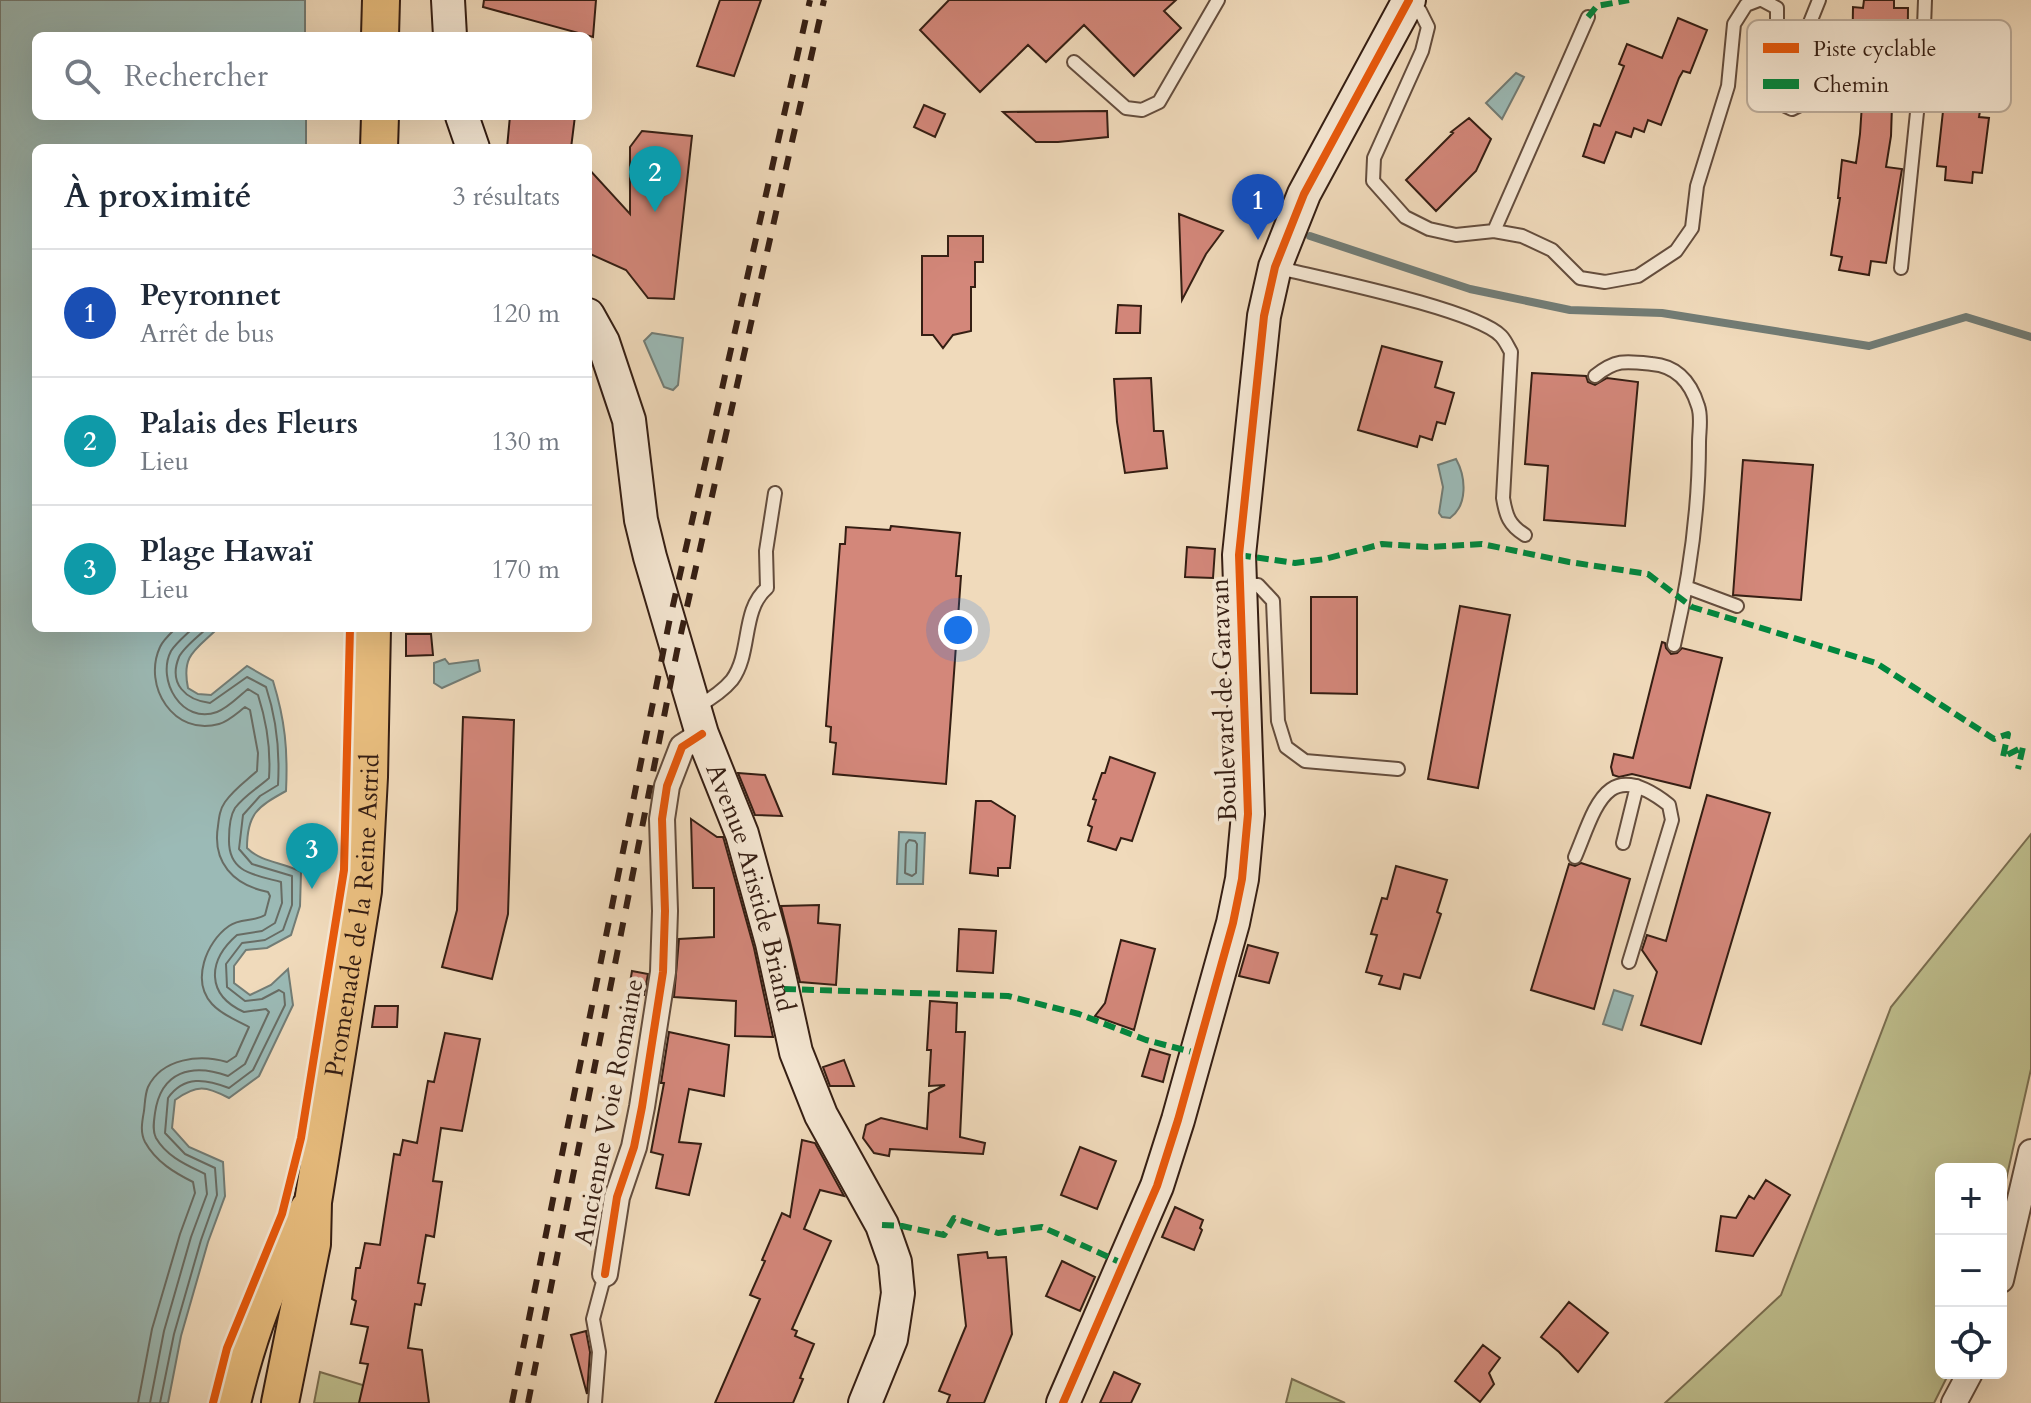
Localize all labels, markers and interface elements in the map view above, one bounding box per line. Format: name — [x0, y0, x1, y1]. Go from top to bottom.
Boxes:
legend — [1747, 20, 2011, 112]
search box — [32, 32, 592, 120]
text: Piste cyclable — [1813, 34, 1937, 64]
icon: search — [60, 54, 104, 98]
text: Rechercher — [124, 56, 268, 97]
text: Chemin — [1813, 70, 1890, 100]
pin: 2 — [629, 146, 681, 212]
text: À proximité — [64, 173, 251, 219]
pin: 1 — [1232, 174, 1284, 240]
text: 3 résultats — [452, 179, 560, 214]
text: Peyronnet — [140, 275, 280, 316]
text: 1 — [83, 296, 97, 331]
text: 120 m — [491, 296, 560, 331]
text: Arrêt de bus — [140, 316, 274, 351]
text: Palais des Fleurs — [140, 403, 358, 444]
text: 2 — [83, 424, 97, 459]
text: 130 m — [491, 424, 560, 459]
text: Lieu — [140, 444, 189, 479]
text: Plage Hawaï — [140, 531, 312, 572]
text: 3 — [83, 552, 97, 587]
text: 170 m — [491, 552, 560, 587]
text: Lieu — [140, 572, 189, 607]
street label: Boulevard de Garavan — [1202, 578, 1245, 822]
your location — [938, 610, 978, 650]
street label: Promenade de la Reine Astrid — [316, 753, 387, 1080]
street label: Avenue Aristide Briand — [697, 758, 804, 1015]
pin: 3 — [286, 823, 338, 889]
street label: Ancienne Voie Romaine — [565, 976, 652, 1248]
map controls — [1935, 1163, 2007, 1379]
button: + — [1935, 1163, 2007, 1235]
button: − — [1935, 1235, 2007, 1307]
button: locate — [1935, 1307, 2007, 1379]

